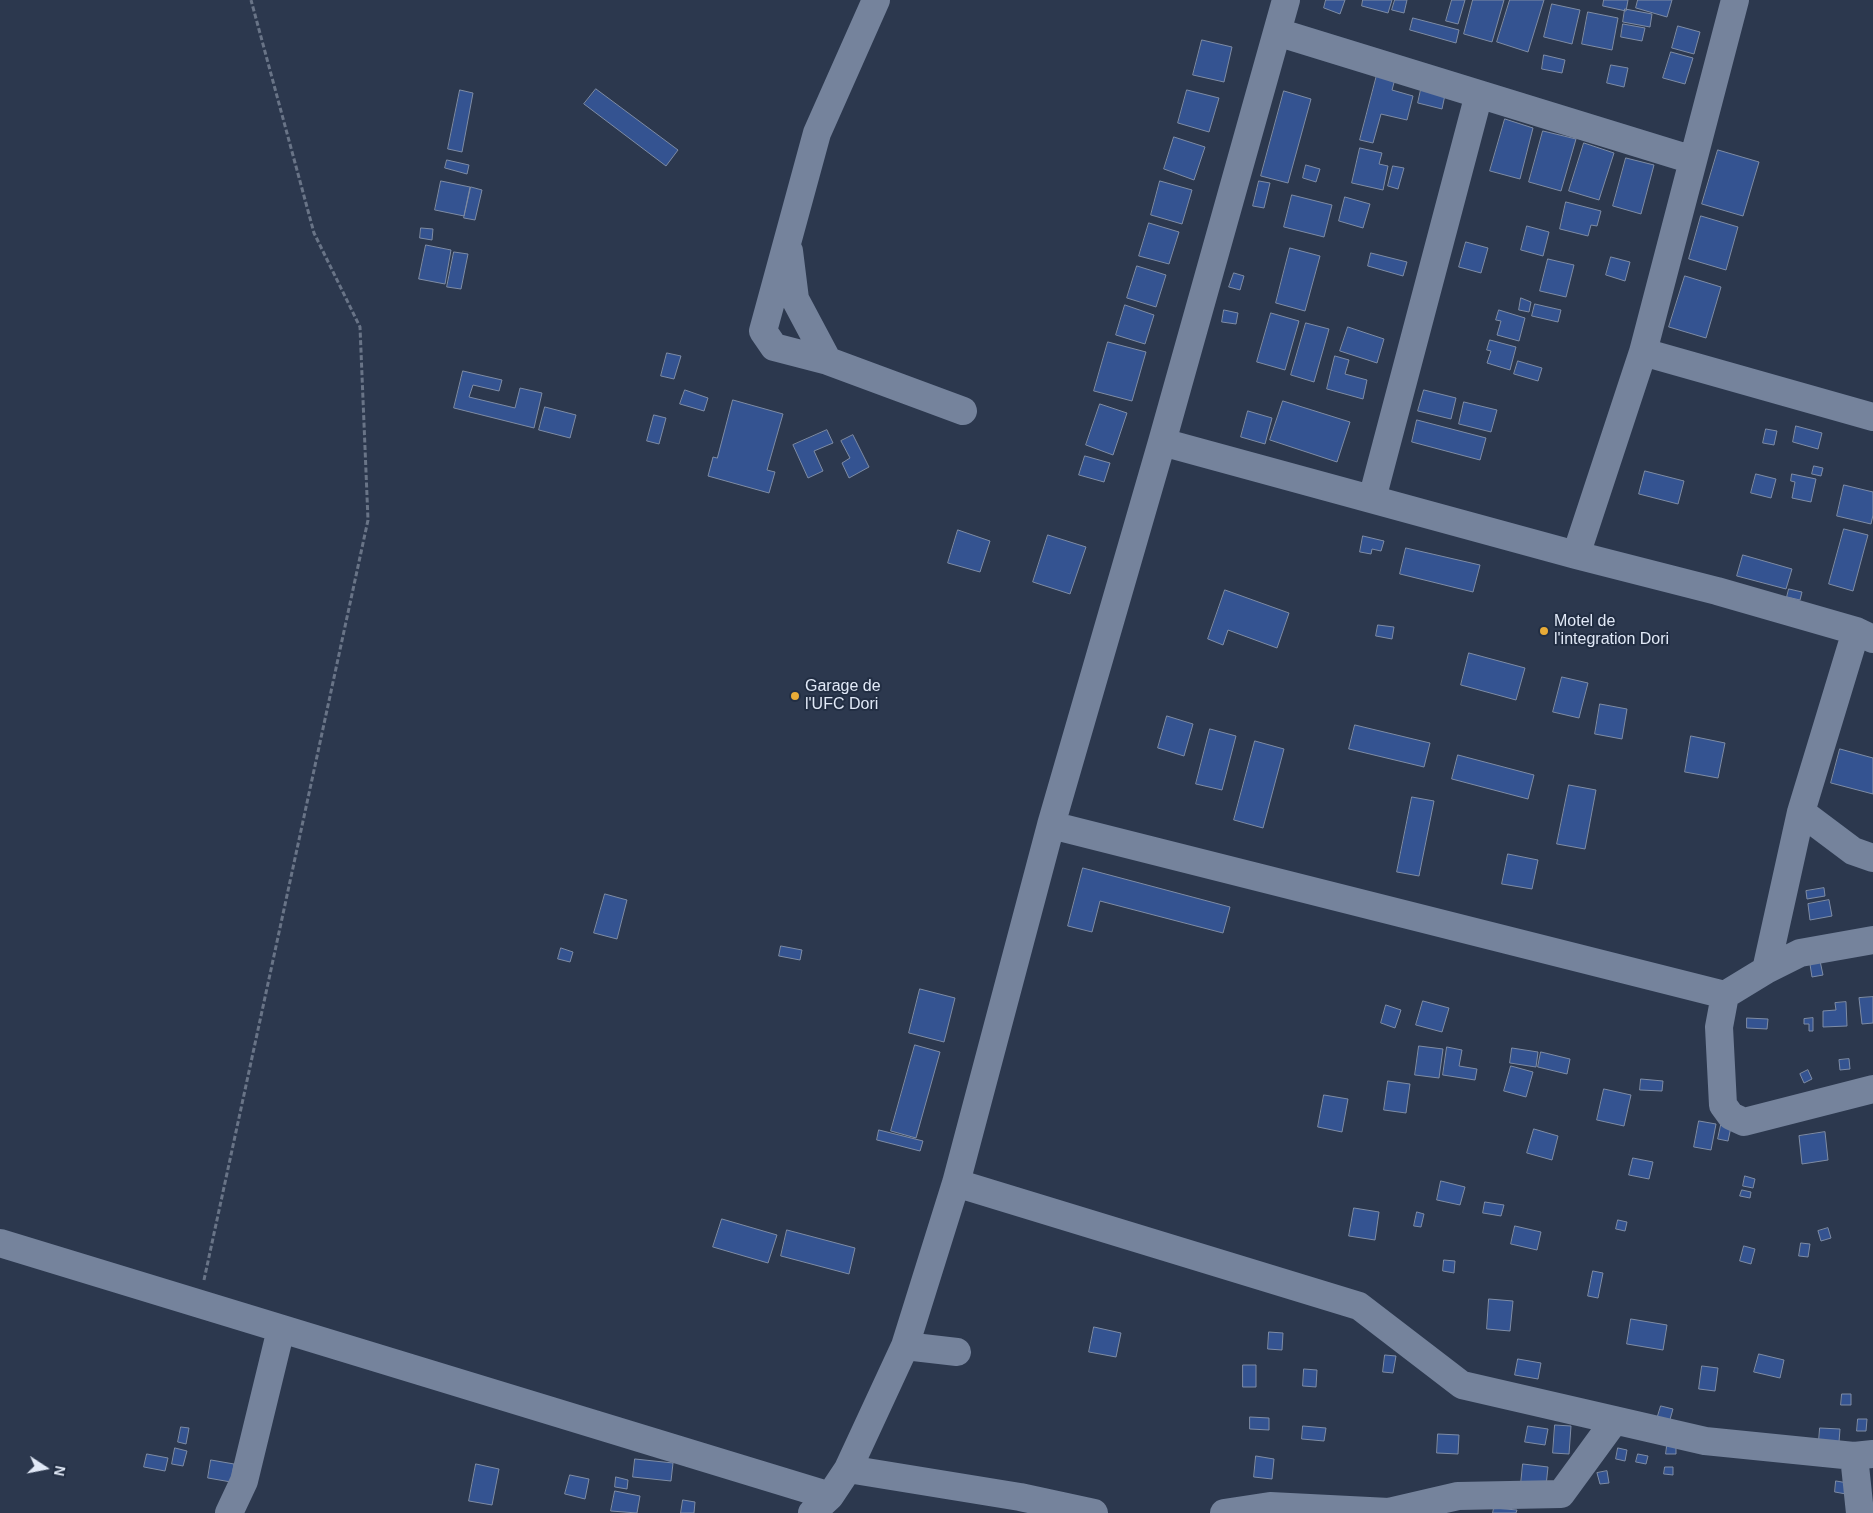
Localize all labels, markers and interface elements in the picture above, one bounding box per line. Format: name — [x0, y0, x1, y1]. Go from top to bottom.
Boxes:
place label: Motel de l'integration Dori — [1554, 612, 1669, 650]
marker: Motel de l'integration Dori — [1538, 625, 1550, 637]
place label: Garage de l'UFC Dori — [805, 677, 881, 715]
marker: Garage de l'UFC Dori — [789, 690, 801, 702]
north arrow — [20, 1443, 70, 1493]
text: N — [51, 1464, 69, 1477]

